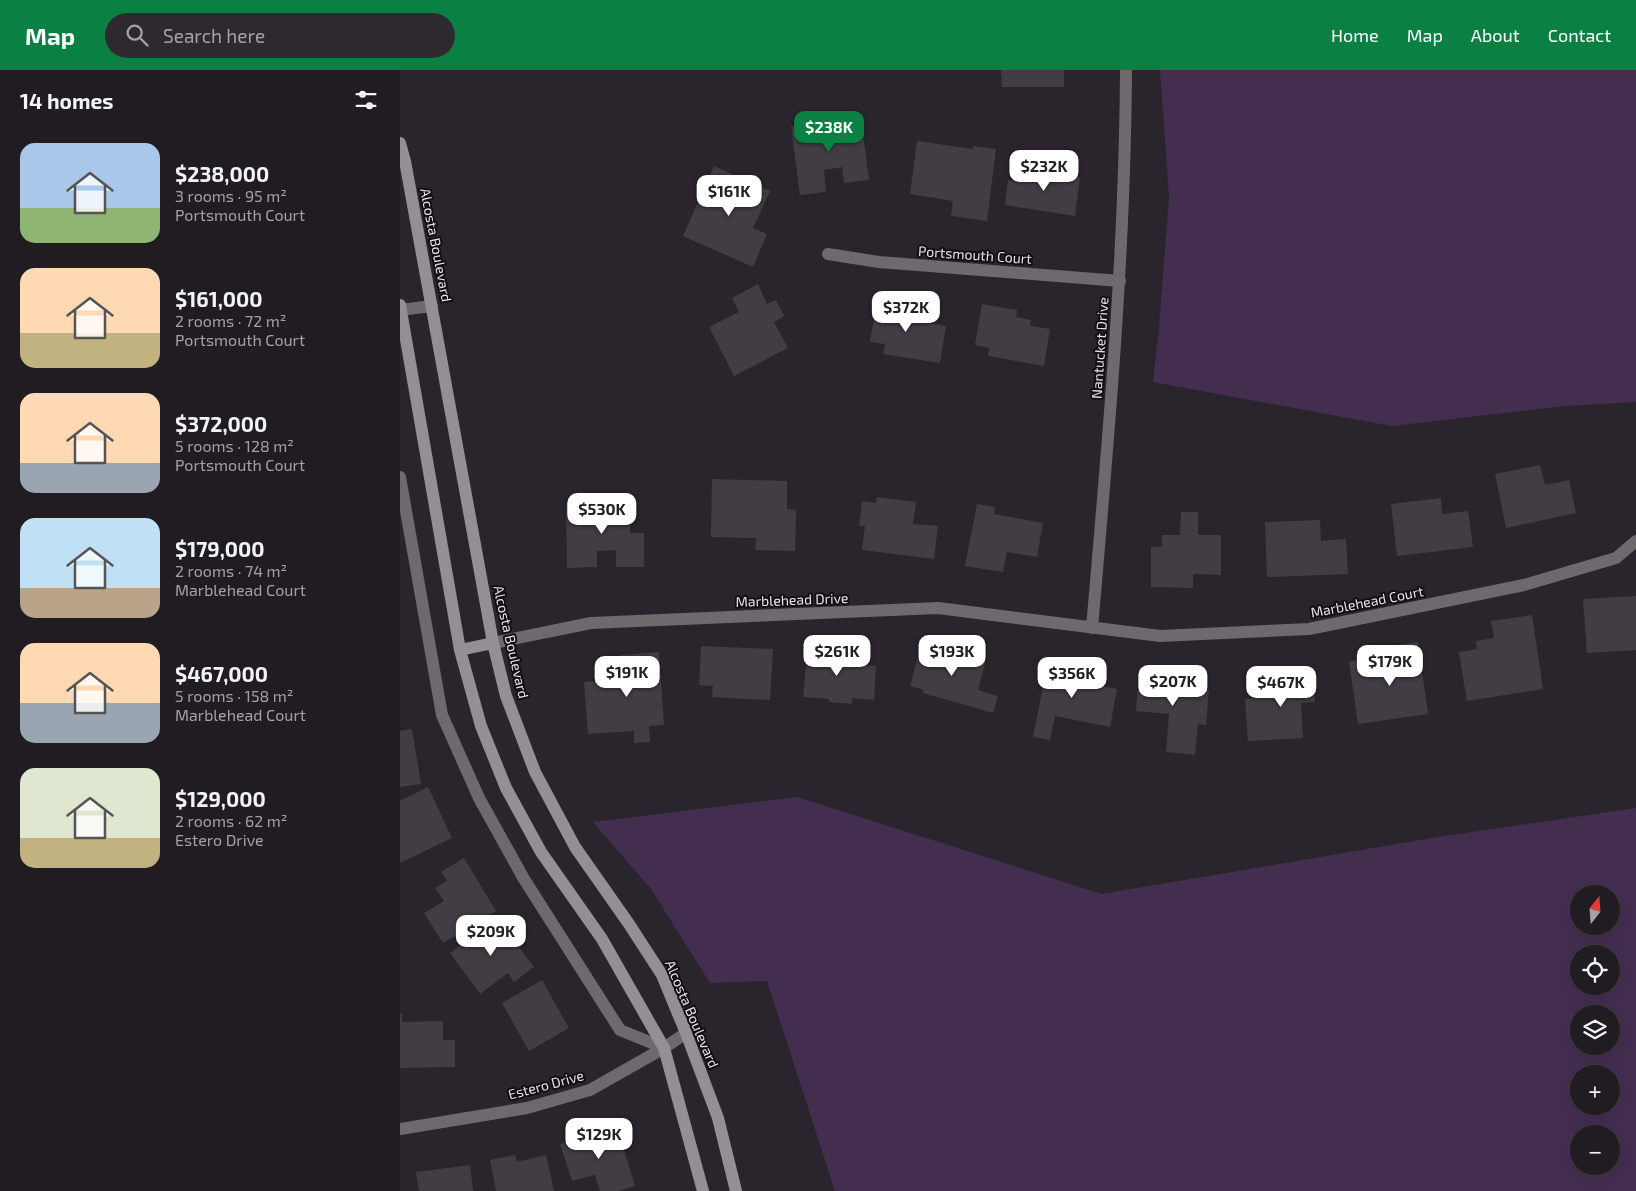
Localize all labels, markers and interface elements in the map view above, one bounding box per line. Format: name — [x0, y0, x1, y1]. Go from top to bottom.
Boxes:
search box — [105, 13, 455, 58]
text: Map — [25, 21, 75, 50]
icon: search — [123, 21, 151, 49]
text: Search here — [163, 24, 265, 47]
text: Home — [1331, 24, 1379, 46]
text: Map — [1407, 24, 1443, 46]
text: About — [1471, 24, 1520, 46]
text: Contact — [1548, 24, 1611, 46]
icon: filters — [352, 86, 380, 114]
text: 14 homes — [20, 88, 114, 113]
pin: $238K — [794, 111, 864, 153]
text: $238K — [805, 117, 853, 136]
pin: $232K — [1009, 150, 1079, 192]
text: $232K — [1020, 156, 1068, 175]
text: $238,000 — [175, 161, 269, 186]
icon: home — [60, 163, 120, 223]
pin: $161K — [694, 174, 764, 217]
text: $161K — [708, 181, 750, 200]
text: 3 rooms · 95 m² — [175, 186, 287, 205]
street label: Alcosta Boulevard — [417, 187, 456, 303]
text: Portsmouth Court — [175, 205, 305, 224]
street label: Portsmouth Court — [918, 242, 1032, 267]
text: $161,000 — [175, 286, 263, 311]
icon: home — [60, 288, 120, 348]
pin: $372K — [871, 290, 941, 333]
text: $372K — [883, 297, 929, 316]
street label: Nantucket Drive — [1087, 297, 1112, 399]
text: 2 rooms · 72 m² — [175, 311, 286, 330]
text: Portsmouth Court — [175, 330, 305, 349]
text: $372,000 — [175, 411, 267, 436]
icon: home — [60, 413, 120, 473]
text: 5 rooms · 128 m² — [175, 436, 294, 455]
text: Portsmouth Court — [175, 455, 305, 474]
pin: $530K — [567, 492, 637, 535]
text: $530K — [578, 499, 626, 518]
text: $179,000 — [175, 536, 265, 561]
icon: home — [60, 538, 120, 598]
text: 2 rooms · 74 m² — [175, 561, 287, 580]
text: Marblehead Court — [175, 580, 306, 599]
street label: Marblehead Court — [1309, 582, 1425, 621]
street label: Alcosta Boulevard — [490, 584, 533, 700]
street label: Marblehead Drive — [735, 589, 849, 610]
pin: $261K — [802, 634, 872, 677]
pin: $193K — [917, 634, 987, 677]
text: $261K — [814, 641, 860, 660]
text: $193K — [930, 641, 974, 660]
pin: $179K — [1355, 644, 1425, 687]
text: $179K — [1368, 651, 1412, 670]
pin: $191K — [592, 656, 662, 698]
pin: $356K — [1037, 656, 1107, 699]
text: $467,000 — [175, 661, 268, 686]
text: $191K — [606, 662, 648, 681]
icon: home — [60, 663, 120, 723]
text: $356K — [1049, 663, 1095, 682]
pin: $207K — [1138, 664, 1208, 707]
pin: $467K — [1246, 666, 1316, 708]
text: $207K — [1149, 671, 1197, 690]
text: $467K — [1257, 672, 1305, 691]
text: 5 rooms · 158 m² — [175, 686, 293, 705]
text: Marblehead Court — [175, 705, 306, 724]
text: $129,000 — [175, 786, 266, 811]
icon: home — [60, 788, 120, 848]
text: 2 rooms · 62 m² — [175, 811, 287, 830]
text: Estero Drive — [175, 830, 264, 849]
north arrow — [1570, 885, 1620, 935]
map controls — [1570, 885, 1620, 1175]
pin: $209K — [456, 914, 526, 957]
text: $209K — [467, 921, 515, 940]
button: locate — [1570, 945, 1620, 995]
street label: Alcosta Boulevard — [662, 957, 723, 1070]
button: layers — [1570, 1005, 1620, 1055]
button: + — [1570, 1065, 1620, 1115]
street label: Estero Drive — [506, 1066, 586, 1103]
pin: $129K — [564, 1118, 634, 1160]
text: $129K — [576, 1124, 622, 1143]
button: − — [1570, 1125, 1620, 1175]

